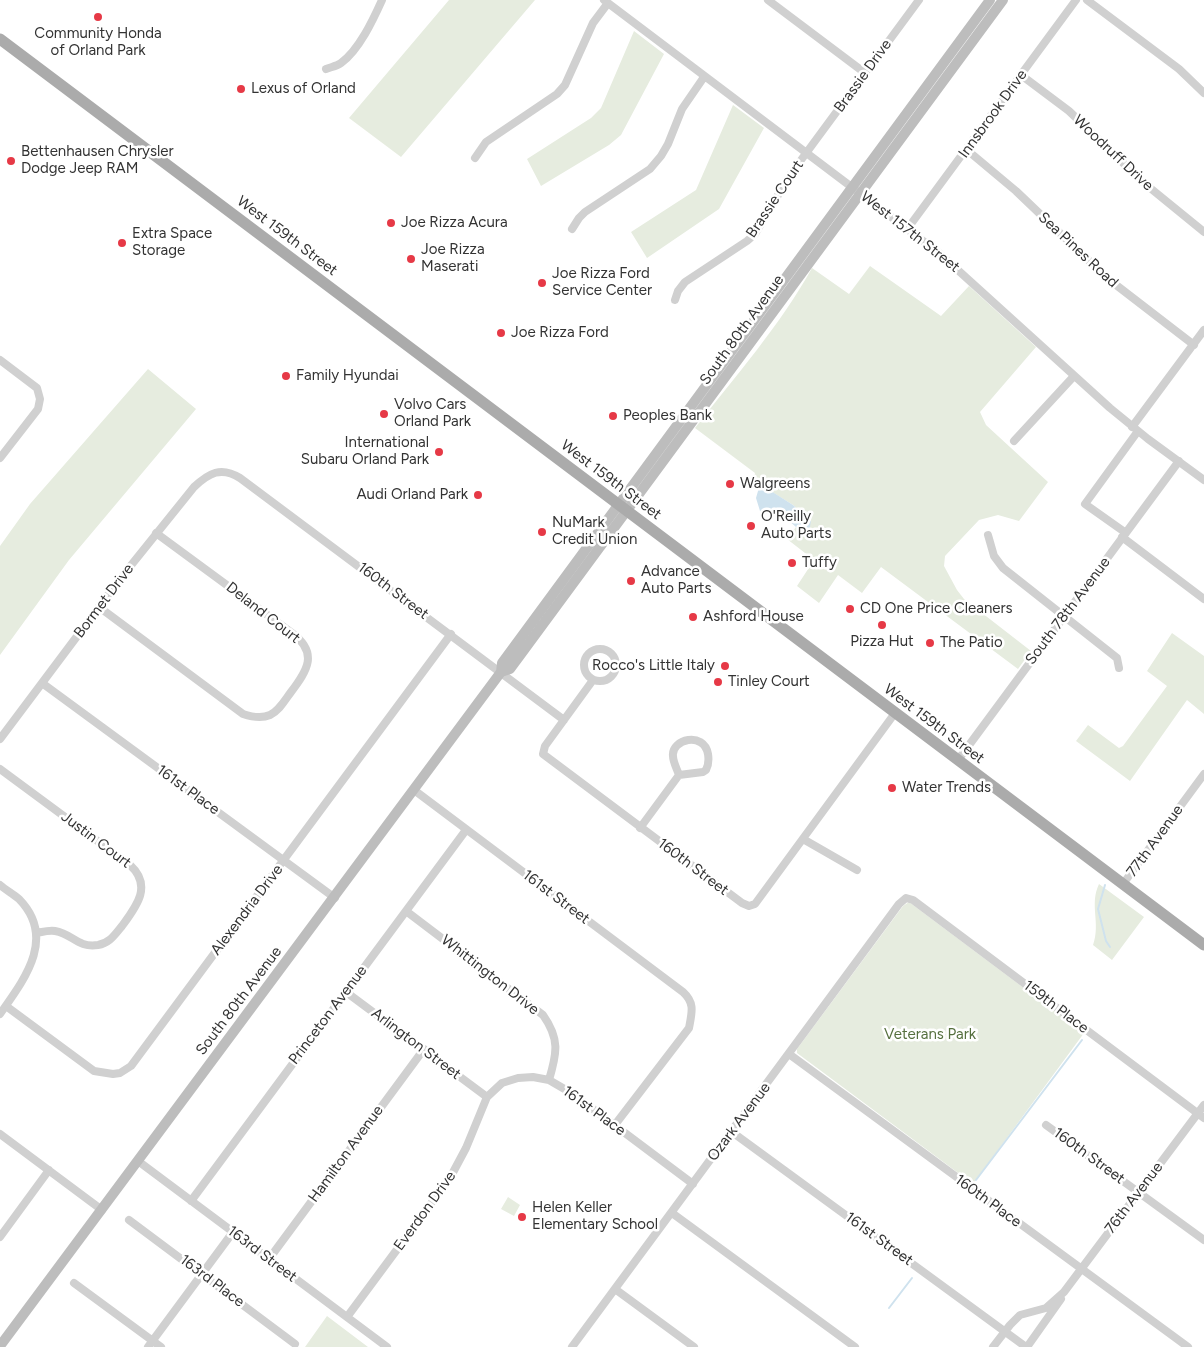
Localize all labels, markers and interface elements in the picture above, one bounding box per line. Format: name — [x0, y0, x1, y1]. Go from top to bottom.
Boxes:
marker: Community Honda of Orland Park — [92, 11, 104, 23]
place label: Community Honda of Orland Park — [34, 25, 162, 60]
street label: Brassie Drive — [830, 36, 896, 116]
street label: Innsbrook Drive — [955, 66, 1031, 162]
place label: Lexus of Orland — [251, 80, 356, 98]
marker: Lexus of Orland — [235, 83, 247, 95]
street label: Woodruff Drive — [1069, 111, 1157, 195]
place label: Bettenhausen Chrysler Dodge Jeep RAM — [21, 143, 174, 178]
marker: Bettenhausen Chrysler Dodge Jeep RAM — [5, 155, 17, 167]
street label: Brassie Court — [742, 157, 808, 241]
street label: West 157th Street — [857, 188, 963, 276]
street label: West 159th Street — [233, 192, 341, 280]
street label: Sea Pines Road — [1034, 208, 1122, 292]
place label: Joe Rizza Acura — [401, 214, 508, 232]
marker: Joe Rizza Acura — [385, 217, 397, 229]
place label: Extra Space Storage — [132, 225, 212, 260]
marker: Extra Space Storage — [116, 237, 128, 249]
place label: Joe Rizza Maserati — [421, 241, 485, 276]
marker: Joe Rizza Maserati — [405, 253, 417, 265]
place label: Joe Rizza Ford Service Center — [552, 265, 652, 300]
street label: South 80th Avenue — [696, 272, 788, 388]
marker: Joe Rizza Ford Service Center — [536, 277, 548, 289]
place label: Joe Rizza Ford — [511, 324, 609, 342]
marker: Joe Rizza Ford — [495, 327, 507, 339]
place label: Family Hyundai — [296, 367, 399, 385]
marker: Family Hyundai — [280, 370, 292, 382]
place label: Volvo Cars Orland Park — [394, 396, 471, 431]
place label: Peoples Bank — [623, 407, 712, 425]
marker: Volvo Cars Orland Park — [378, 408, 390, 420]
marker: Peoples Bank — [607, 410, 619, 422]
place label: International Subaru Orland Park — [301, 434, 429, 469]
street label: West 159th Street — [557, 436, 665, 524]
marker: International Subaru Orland Park — [433, 446, 445, 458]
place label: Walgreens — [740, 475, 810, 493]
marker: Walgreens — [724, 478, 736, 490]
place label: Audi Orland Park — [356, 486, 468, 504]
marker: Audi Orland Park — [472, 489, 484, 501]
place label: O'Reilly Auto Parts — [761, 508, 831, 543]
place label: NuMark Credit Union — [552, 514, 637, 549]
marker: O'Reilly Auto Parts — [745, 520, 757, 532]
marker: NuMark Credit Union — [536, 526, 548, 538]
place label: Tuffy — [802, 554, 837, 572]
street label: South 78th Avenue — [1022, 554, 1114, 668]
marker: Tuffy — [786, 557, 798, 569]
street label: 160th Street — [354, 559, 432, 623]
street label: Bormet Drive — [70, 560, 138, 642]
place label: Advance Auto Parts — [641, 563, 711, 598]
marker: Advance Auto Parts — [625, 575, 637, 587]
street label: Deland Court — [222, 579, 304, 647]
place label: CD One Price Cleaners — [860, 600, 1013, 618]
marker: CD One Price Cleaners — [844, 603, 856, 615]
place label: Ashford House — [703, 608, 804, 626]
marker: Ashford House — [687, 611, 699, 623]
marker: Pizza Hut — [876, 619, 888, 631]
place label: Pizza Hut — [850, 633, 914, 651]
place label: The Patio — [940, 634, 1003, 652]
marker: The Patio — [924, 637, 936, 649]
place label: Rocco's Little Italy — [592, 657, 715, 675]
marker: Rocco's Little Italy — [719, 660, 731, 672]
place label: Tinley Court — [728, 673, 810, 691]
marker: Tinley Court — [712, 676, 724, 688]
street label: West 159th Street — [880, 680, 988, 768]
street label: 161st Place — [153, 761, 223, 819]
place label: Water Trends — [902, 779, 991, 797]
marker: Water Trends — [886, 782, 898, 794]
street label: 77th Avenue — [1123, 801, 1187, 881]
street label: Justin Court — [57, 808, 135, 872]
street label: 160th Street — [654, 835, 732, 899]
street label: Alexendria Drive — [207, 861, 287, 959]
street label: 161st Street — [519, 866, 593, 928]
street label: Whittington Drive — [437, 931, 543, 1019]
street label: South 80th Avenue — [192, 943, 286, 1059]
street label: Princeton Avenue — [285, 962, 371, 1068]
street label: 159th Place — [1020, 977, 1092, 1037]
street label: Arlington Street — [368, 1004, 464, 1084]
park label: Veterans Park — [884, 1026, 976, 1044]
street label: Ozark Avenue — [704, 1079, 774, 1165]
street label: 161st Place — [559, 1082, 629, 1140]
street label: Hamilton Avenue — [305, 1102, 387, 1206]
street label: 160th Street — [1050, 1124, 1128, 1188]
street label: 76th Avenue — [1101, 1159, 1167, 1237]
street label: Everdon Drive — [390, 1168, 460, 1254]
street label: 160th Place — [951, 1171, 1025, 1231]
place label: Helen Keller Elementary School — [532, 1199, 658, 1234]
street label: 161st Street — [842, 1208, 916, 1270]
marker: Helen Keller Elementary School — [516, 1211, 528, 1223]
street label: 163rd Street — [224, 1222, 300, 1286]
street label: 163rd Place — [176, 1251, 248, 1311]

